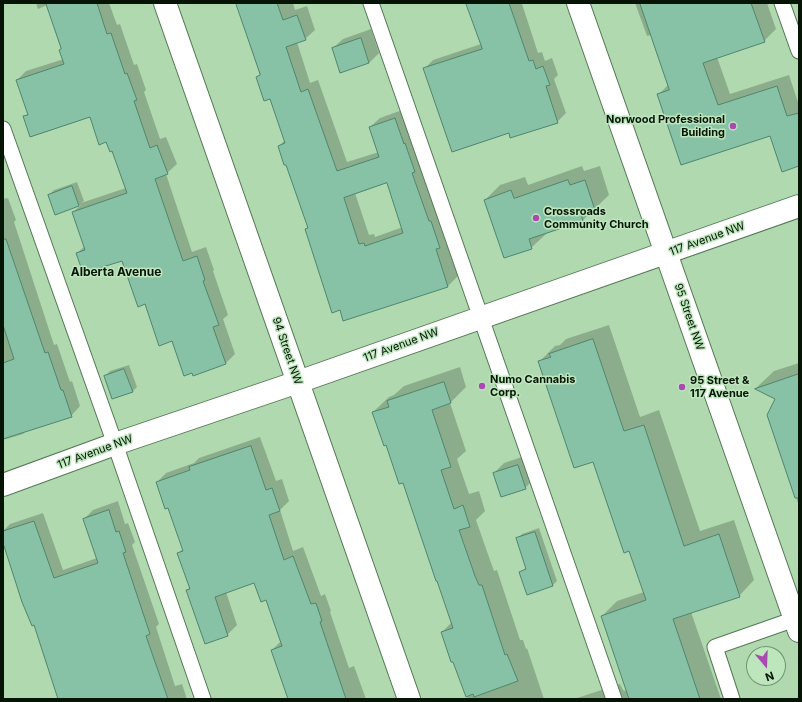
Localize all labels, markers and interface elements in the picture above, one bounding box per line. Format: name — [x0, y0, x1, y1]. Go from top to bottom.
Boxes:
place label: Norwood Professional Building — [606, 113, 725, 139]
marker: Norwood Professional Building — [728, 121, 738, 131]
place label: Crossroads Community Church — [544, 205, 648, 231]
marker: Crossroads Community Church — [531, 213, 541, 223]
street label: 117 Avenue NW — [668, 219, 746, 259]
district label: Alberta Avenue — [71, 265, 161, 279]
street label: 95 Street NW — [671, 282, 707, 352]
street label: 94 Street NW — [269, 316, 305, 386]
street label: 117 Avenue NW — [362, 325, 440, 365]
place label: Numo Cannabis Corp. — [490, 373, 575, 399]
place label: 95 Street & 117 Avenue — [690, 374, 749, 400]
marker: Numo Cannabis Corp. — [477, 381, 487, 391]
marker: 95 Street & 117 Avenue — [677, 382, 687, 392]
street label: 117 Avenue NW — [56, 432, 134, 472]
north arrow — [746, 646, 786, 686]
text: N — [763, 668, 776, 684]

